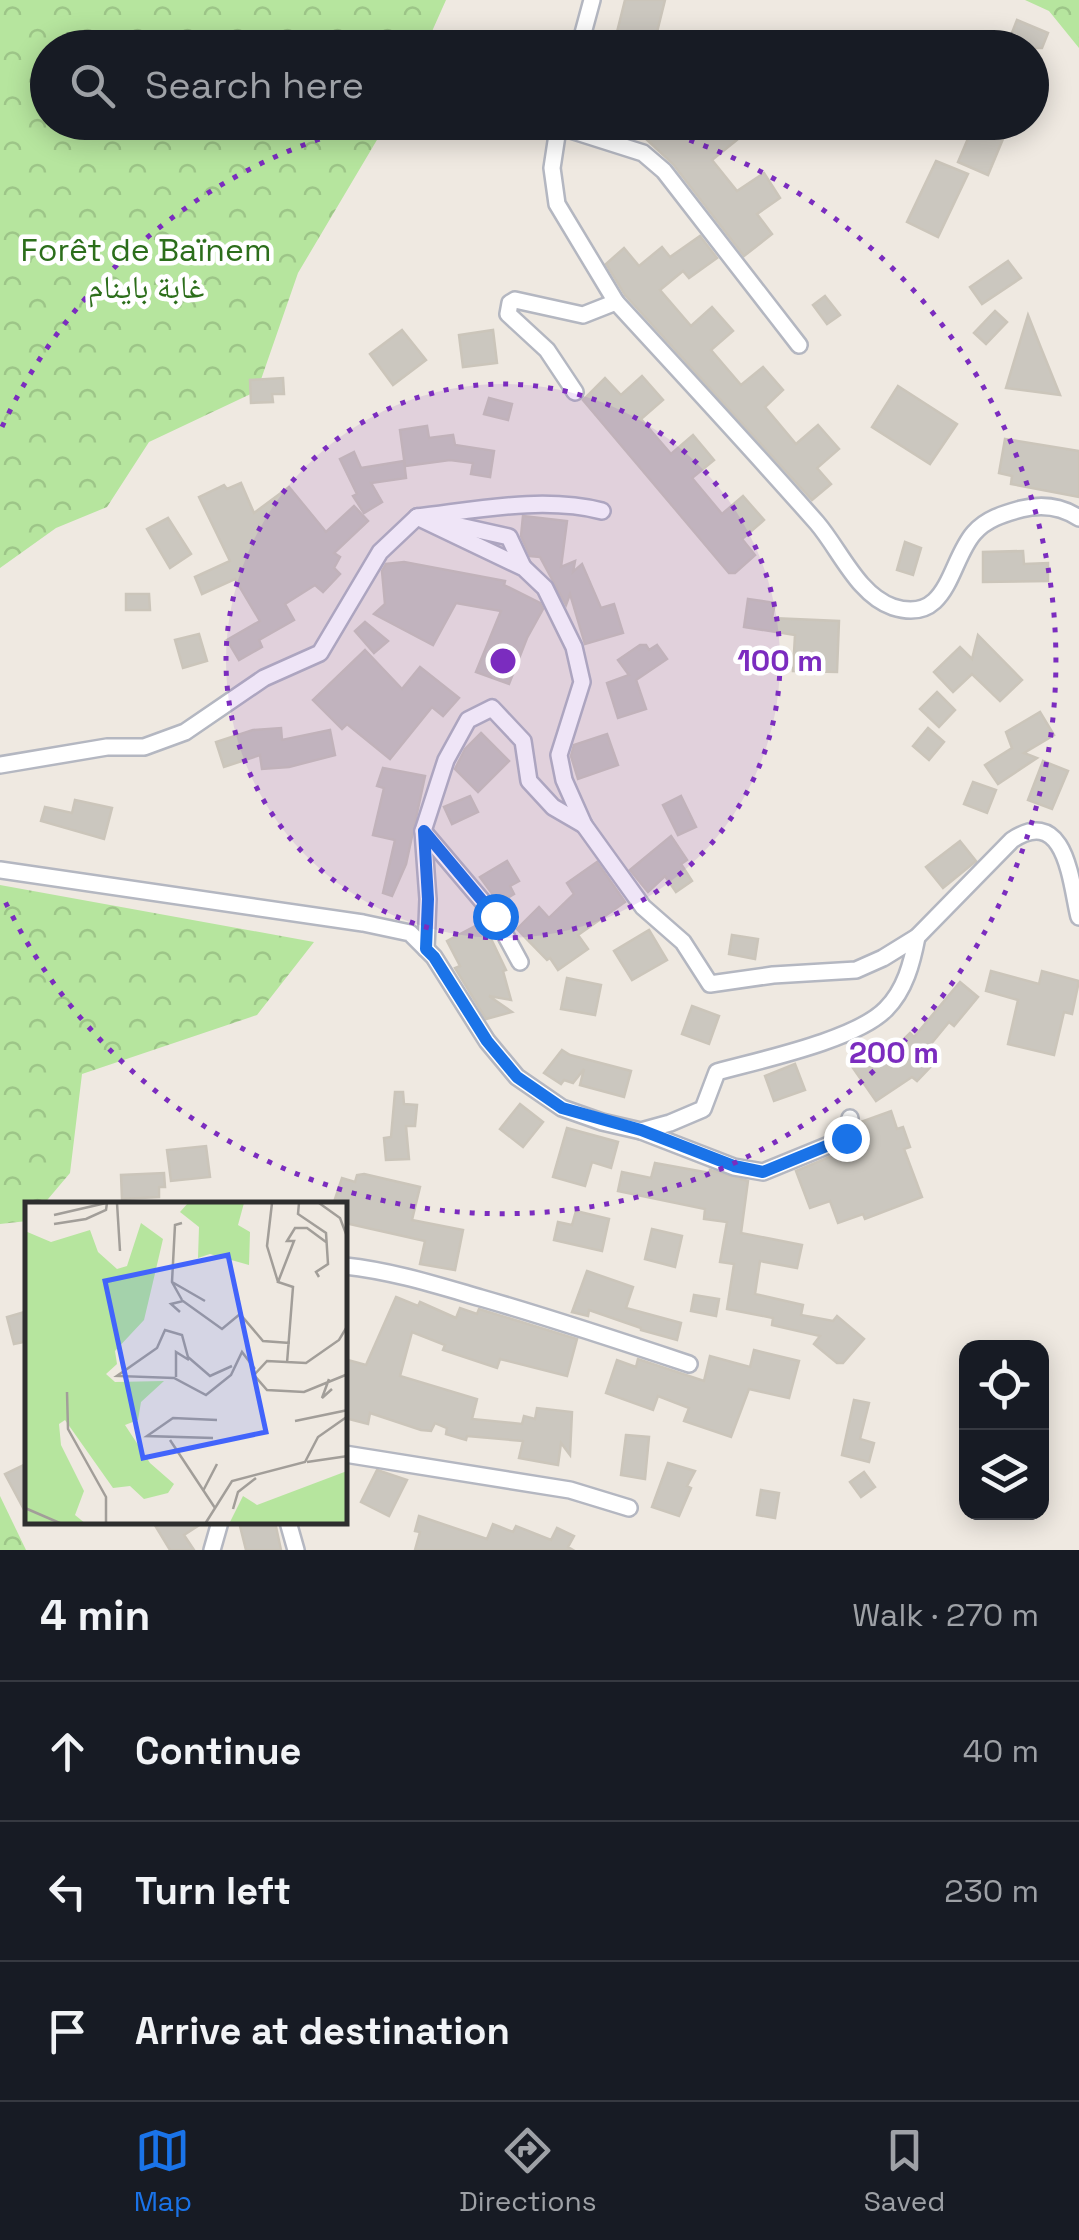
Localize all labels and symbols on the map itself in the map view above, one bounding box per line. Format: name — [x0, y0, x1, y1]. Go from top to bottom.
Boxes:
park label: Forêt de Baïnem غابة باينام — [21, 230, 271, 308]
text: 100 m — [737, 641, 823, 680]
centre of rings — [485, 643, 521, 679]
route start — [473, 894, 519, 940]
text: 200 m — [849, 1033, 939, 1072]
route end — [824, 1116, 870, 1162]
inset map — [25, 1202, 348, 1525]

